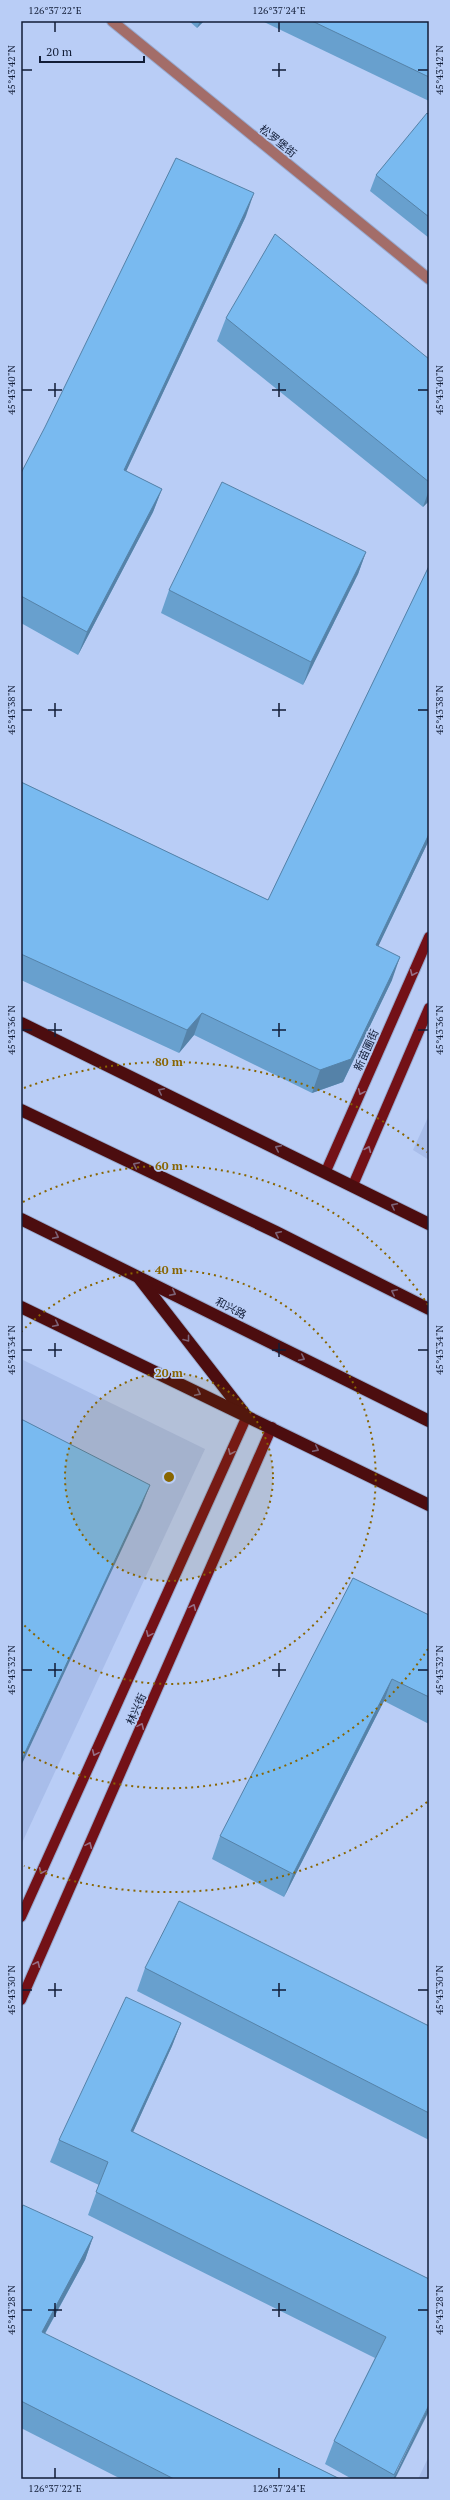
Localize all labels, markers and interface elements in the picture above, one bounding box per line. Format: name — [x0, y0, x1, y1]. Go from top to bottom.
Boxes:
text: 126°37'22"E — [28, 4, 82, 17]
text: 126°37'24"E — [252, 4, 306, 17]
scale bar — [40, 38, 144, 64]
text: 20 m — [46, 44, 73, 59]
text: 45°43'42"N — [5, 45, 18, 95]
text: 45°43'42"N — [433, 45, 446, 95]
street label: 松罗堡街 — [256, 122, 300, 160]
text: 45°43'40"N — [5, 365, 18, 415]
text: 45°43'40"N — [433, 365, 446, 415]
text: 45°43'38"N — [5, 685, 18, 735]
text: 45°43'38"N — [433, 685, 446, 735]
one-way arrow — [410, 969, 418, 976]
text: 45°43'36"N — [5, 1005, 18, 1055]
text: 45°43'36"N — [433, 1005, 446, 1055]
street label: 新苗圃街 — [351, 1027, 381, 1073]
text: 80 m — [155, 1054, 183, 1069]
one-way arrow — [158, 1088, 165, 1096]
one-way arrow — [358, 1088, 366, 1095]
one-way arrow — [275, 1145, 282, 1153]
one-way arrow — [363, 1146, 371, 1154]
text: 60 m — [155, 1158, 183, 1173]
one-way arrow — [132, 1162, 140, 1170]
one-way arrow — [391, 1203, 398, 1211]
one-way arrow — [52, 1231, 59, 1239]
one-way arrow — [275, 1231, 282, 1238]
text: 40 m — [155, 1262, 183, 1277]
one-way arrow — [169, 1288, 176, 1296]
one-way arrow — [391, 1289, 398, 1297]
street label: 和兴路 — [213, 1294, 249, 1322]
one-way arrow — [52, 1319, 59, 1327]
text: 45°43'34"N — [5, 1325, 18, 1375]
text: 45°43'34"N — [433, 1325, 446, 1375]
one-way arrow — [182, 1335, 189, 1342]
one-way arrow — [297, 1353, 305, 1360]
text: 20 m — [155, 1365, 183, 1380]
one-way arrow — [194, 1388, 202, 1396]
one-way arrow — [311, 1444, 319, 1452]
one-way arrow — [228, 1447, 236, 1455]
centre of rings — [162, 1470, 176, 1484]
one-way arrow — [189, 1604, 197, 1611]
one-way arrow — [146, 1630, 154, 1638]
text: 45°43'32"N — [5, 1645, 18, 1695]
text: 45°43'32"N — [433, 1645, 446, 1695]
street label: 林兴街 — [123, 1691, 149, 1727]
one-way arrow — [136, 1723, 144, 1731]
one-way arrow — [92, 1748, 100, 1756]
one-way arrow — [84, 1842, 92, 1850]
one-way arrow — [39, 1867, 47, 1875]
one-way arrow — [32, 1961, 40, 1968]
text: 45°43'30"N — [5, 1965, 18, 2015]
text: 45°43'30"N — [433, 1965, 446, 2015]
text: 45°43'28"N — [5, 2285, 18, 2335]
text: 45°43'28"N — [433, 2285, 446, 2335]
text: 126°37'22"E — [28, 2482, 82, 2495]
text: 126°37'24"E — [252, 2482, 306, 2495]

